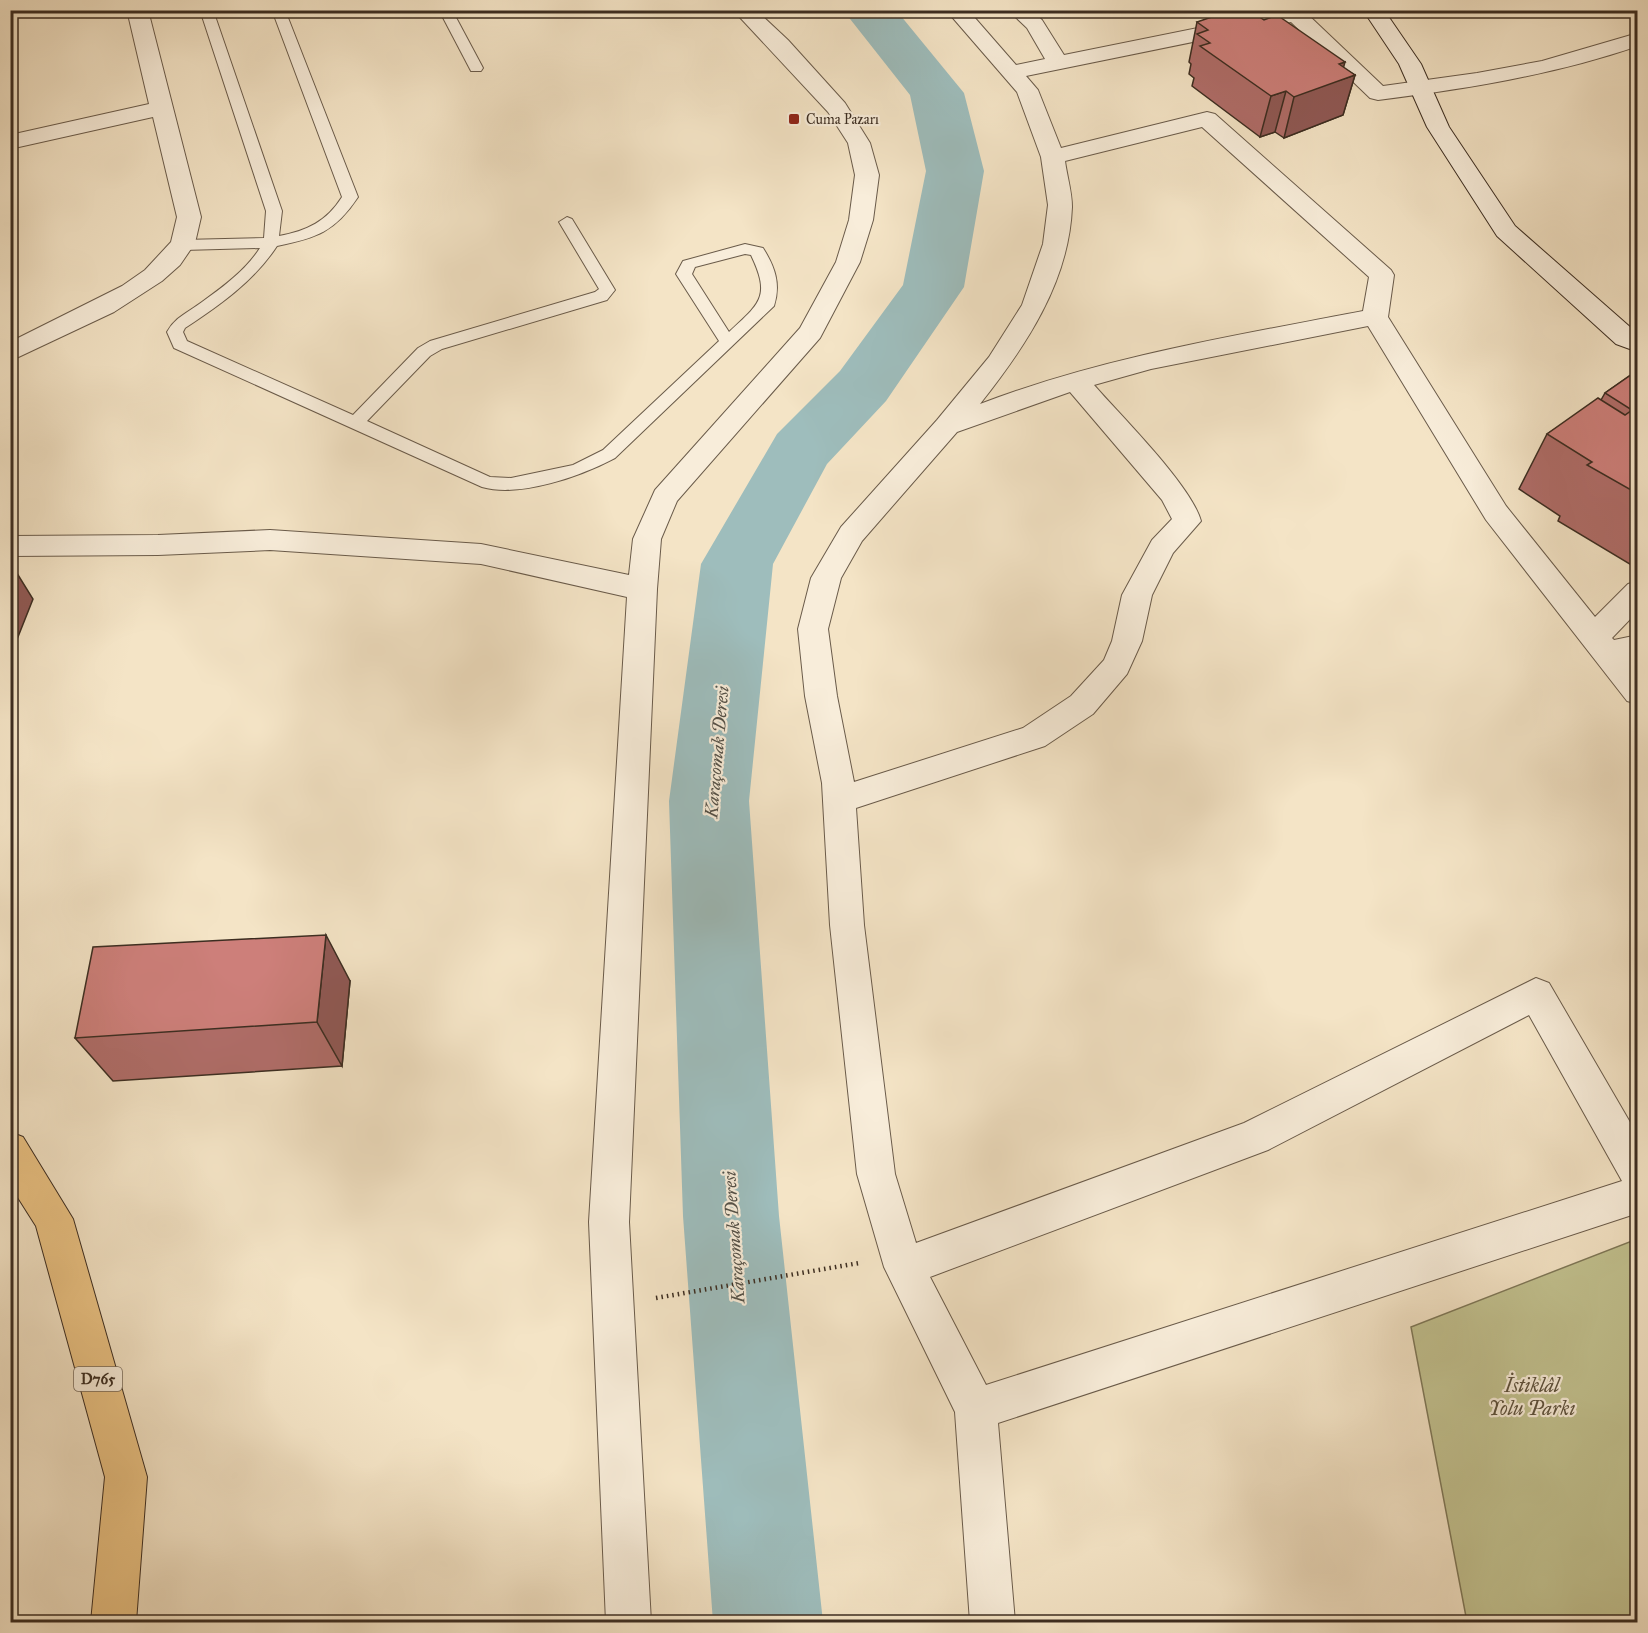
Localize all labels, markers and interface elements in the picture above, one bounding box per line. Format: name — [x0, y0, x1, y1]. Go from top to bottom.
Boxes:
place label: Cuma Pazarı — [806, 111, 879, 128]
marker: Cuma Pazarı — [787, 112, 801, 126]
water label: Karaçomak Deresi — [700, 685, 734, 820]
water label: Karaçomak Deresi — [718, 1170, 750, 1305]
road number: D765 — [74, 1367, 122, 1391]
park label: İstiklâl Yolu Parkı — [1489, 1372, 1575, 1420]

